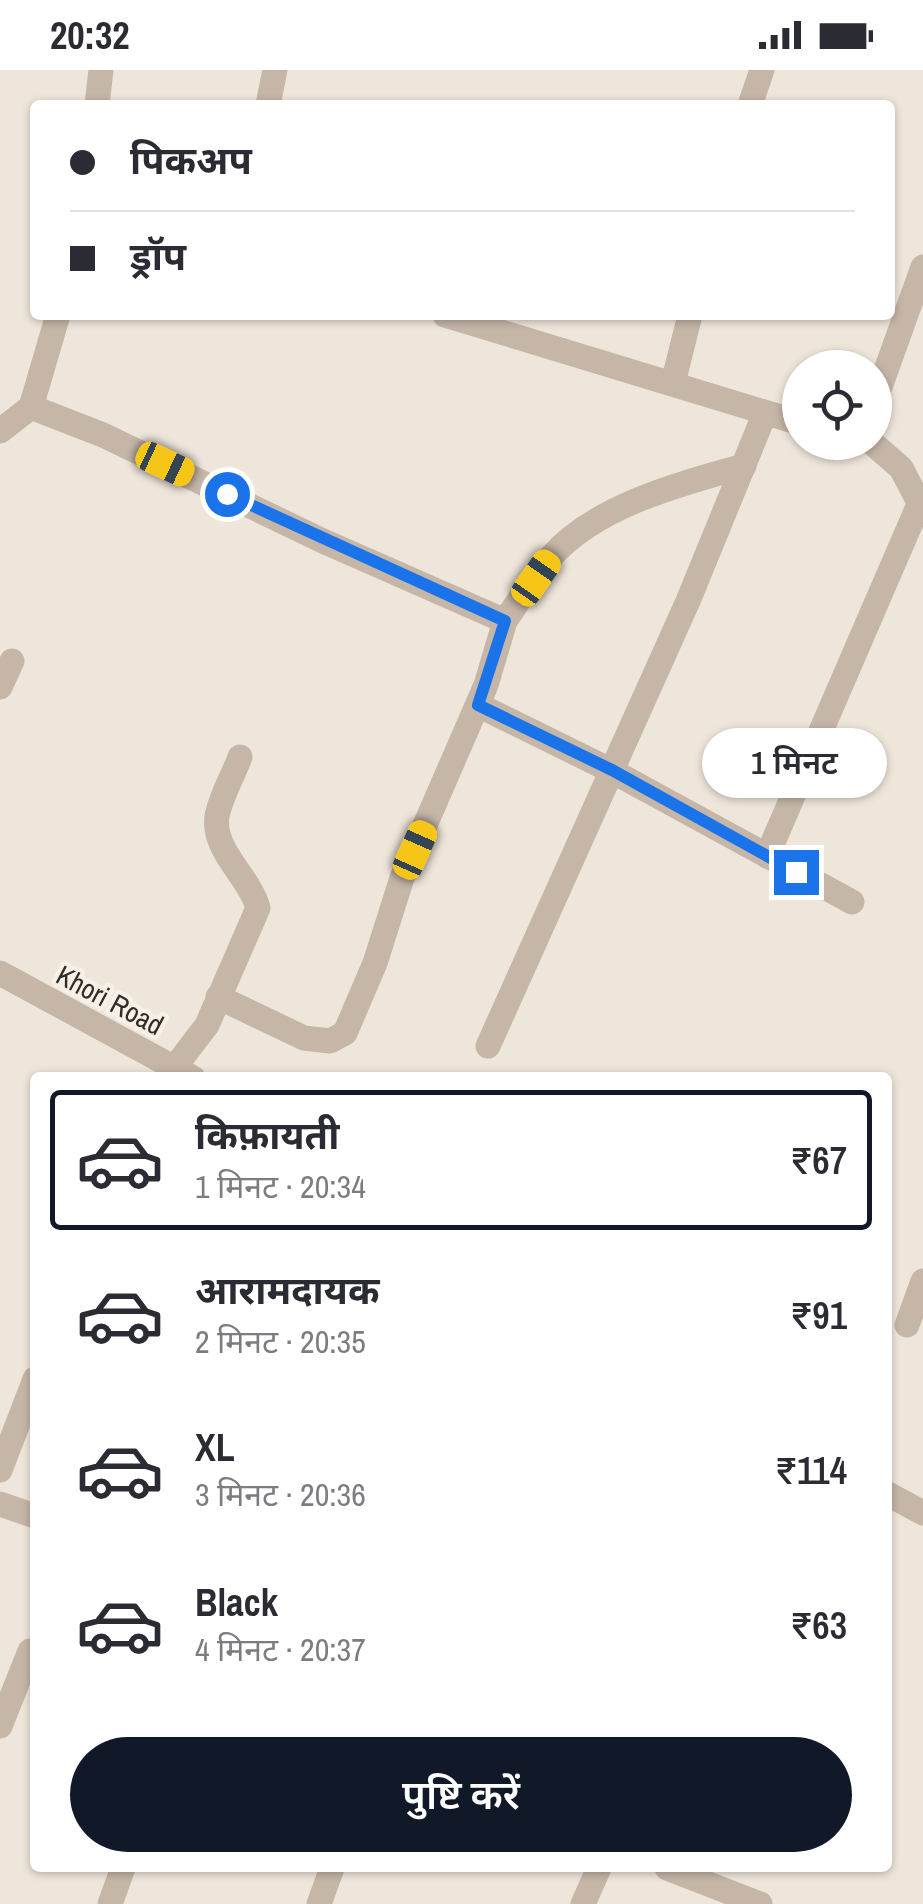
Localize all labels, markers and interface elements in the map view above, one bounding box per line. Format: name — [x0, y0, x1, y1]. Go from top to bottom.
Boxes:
text: 20:32 — [50, 10, 130, 61]
text: पिकअप — [130, 135, 252, 186]
text: ड्रॉप — [130, 231, 186, 282]
map controls — [782, 350, 892, 460]
button: locate — [782, 350, 892, 460]
car — [131, 438, 199, 490]
route start — [205, 472, 250, 517]
car — [507, 545, 565, 611]
callout: 1 मिनट — [704, 727, 888, 797]
text: 1 मिनट — [751, 741, 838, 784]
car — [389, 816, 441, 884]
route end — [774, 850, 819, 895]
street label: Khori Road — [50, 956, 170, 1044]
text: किफ़ायती — [195, 1110, 339, 1161]
icon: car — [75, 1115, 165, 1205]
text: ₹67 — [791, 1135, 847, 1186]
text: 1 मिनट · 20:34 — [195, 1165, 366, 1208]
text: आरामदायक — [195, 1265, 379, 1316]
icon: car — [75, 1270, 165, 1360]
text: ₹91 — [791, 1290, 847, 1341]
text: 2 मिनट · 20:35 — [195, 1320, 366, 1363]
text: XL — [195, 1422, 235, 1473]
icon: car — [75, 1425, 165, 1515]
text: ₹114 — [775, 1445, 847, 1496]
text: 3 मिनट · 20:36 — [195, 1473, 366, 1516]
text: Black — [195, 1577, 278, 1628]
icon: car — [75, 1580, 165, 1670]
text: ₹63 — [791, 1600, 847, 1651]
text: 4 मिनट · 20:37 — [195, 1628, 366, 1671]
button: पुष्टि करें — [70, 1737, 852, 1852]

